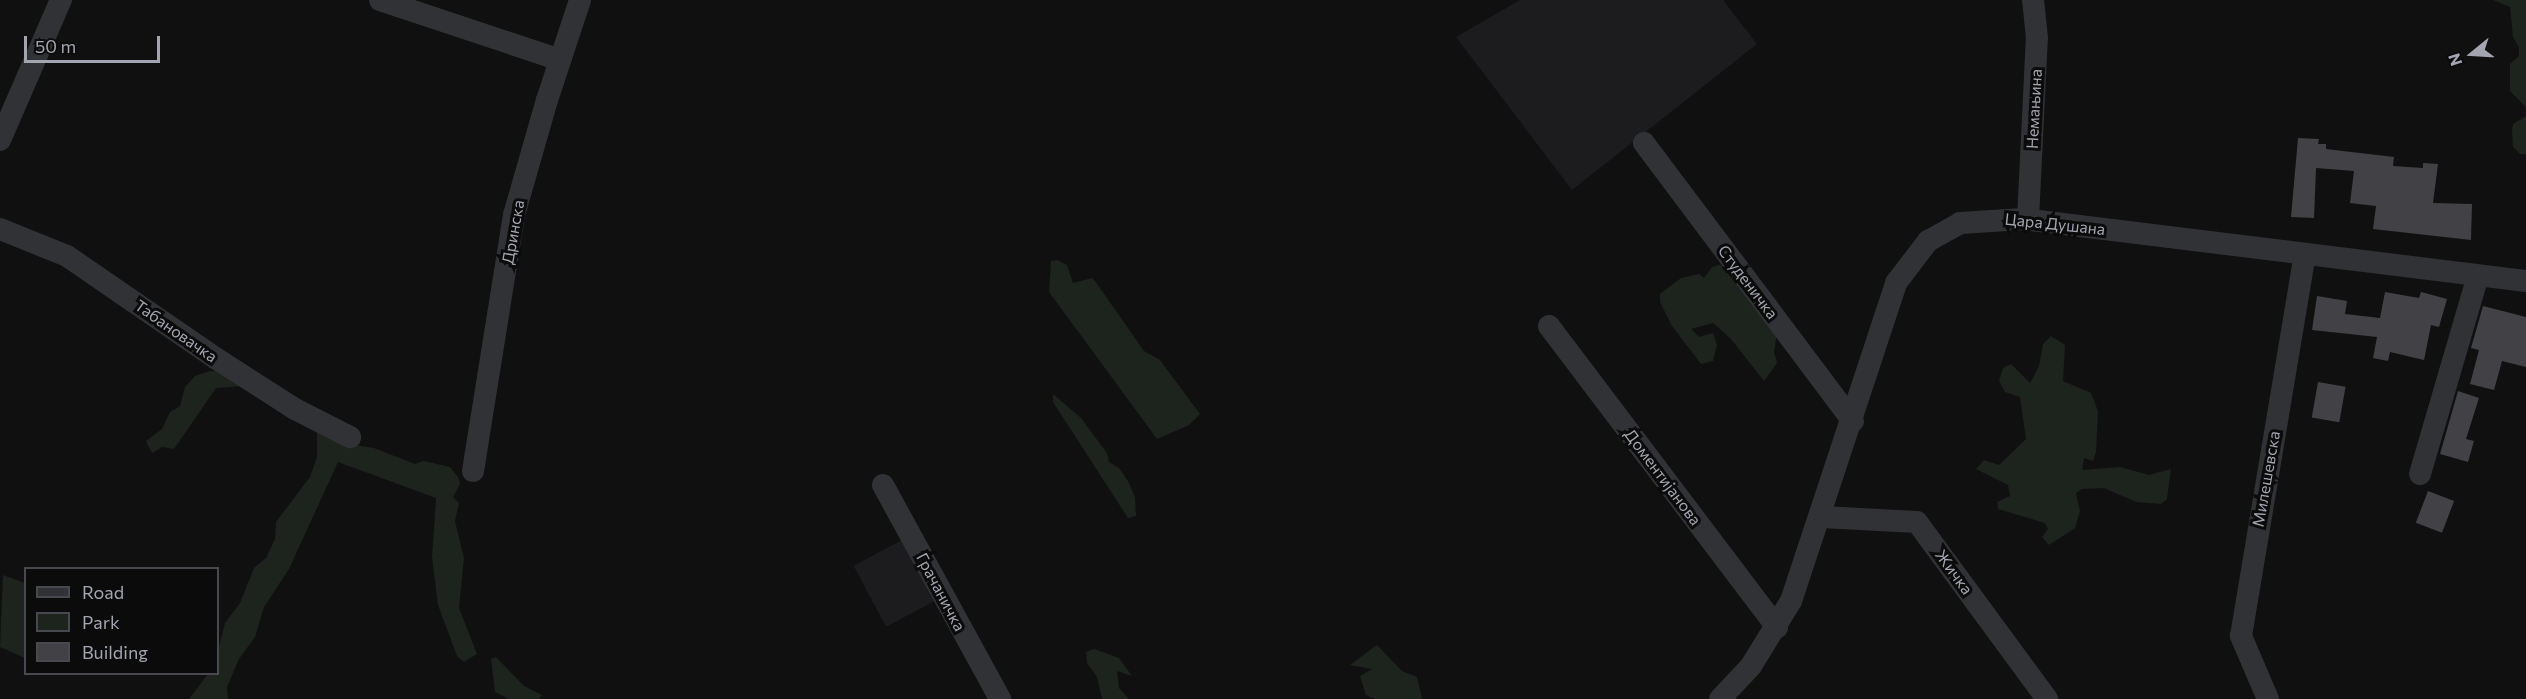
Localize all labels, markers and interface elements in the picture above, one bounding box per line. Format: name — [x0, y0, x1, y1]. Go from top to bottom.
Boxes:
scale bar — [27, 24, 164, 62]
north arrow — [2442, 24, 2502, 84]
text: 50 m — [35, 35, 76, 57]
text: N — [2444, 51, 2465, 68]
street label: Немањина — [2022, 69, 2046, 149]
street label: Дринска — [498, 198, 528, 266]
street label: Цара Душана — [2004, 209, 2106, 239]
street label: Студеничка — [1714, 241, 1782, 323]
street label: Табановачка — [131, 296, 221, 366]
street label: Доментијанова — [1621, 425, 1705, 529]
street label: Милешевска — [2248, 429, 2284, 529]
street label: Жичка — [1931, 546, 1977, 598]
street label: Грачаничка — [912, 550, 970, 634]
legend — [24, 567, 219, 675]
text: Road — [82, 581, 124, 603]
text: Park — [82, 611, 120, 633]
text: Building — [82, 641, 148, 663]

